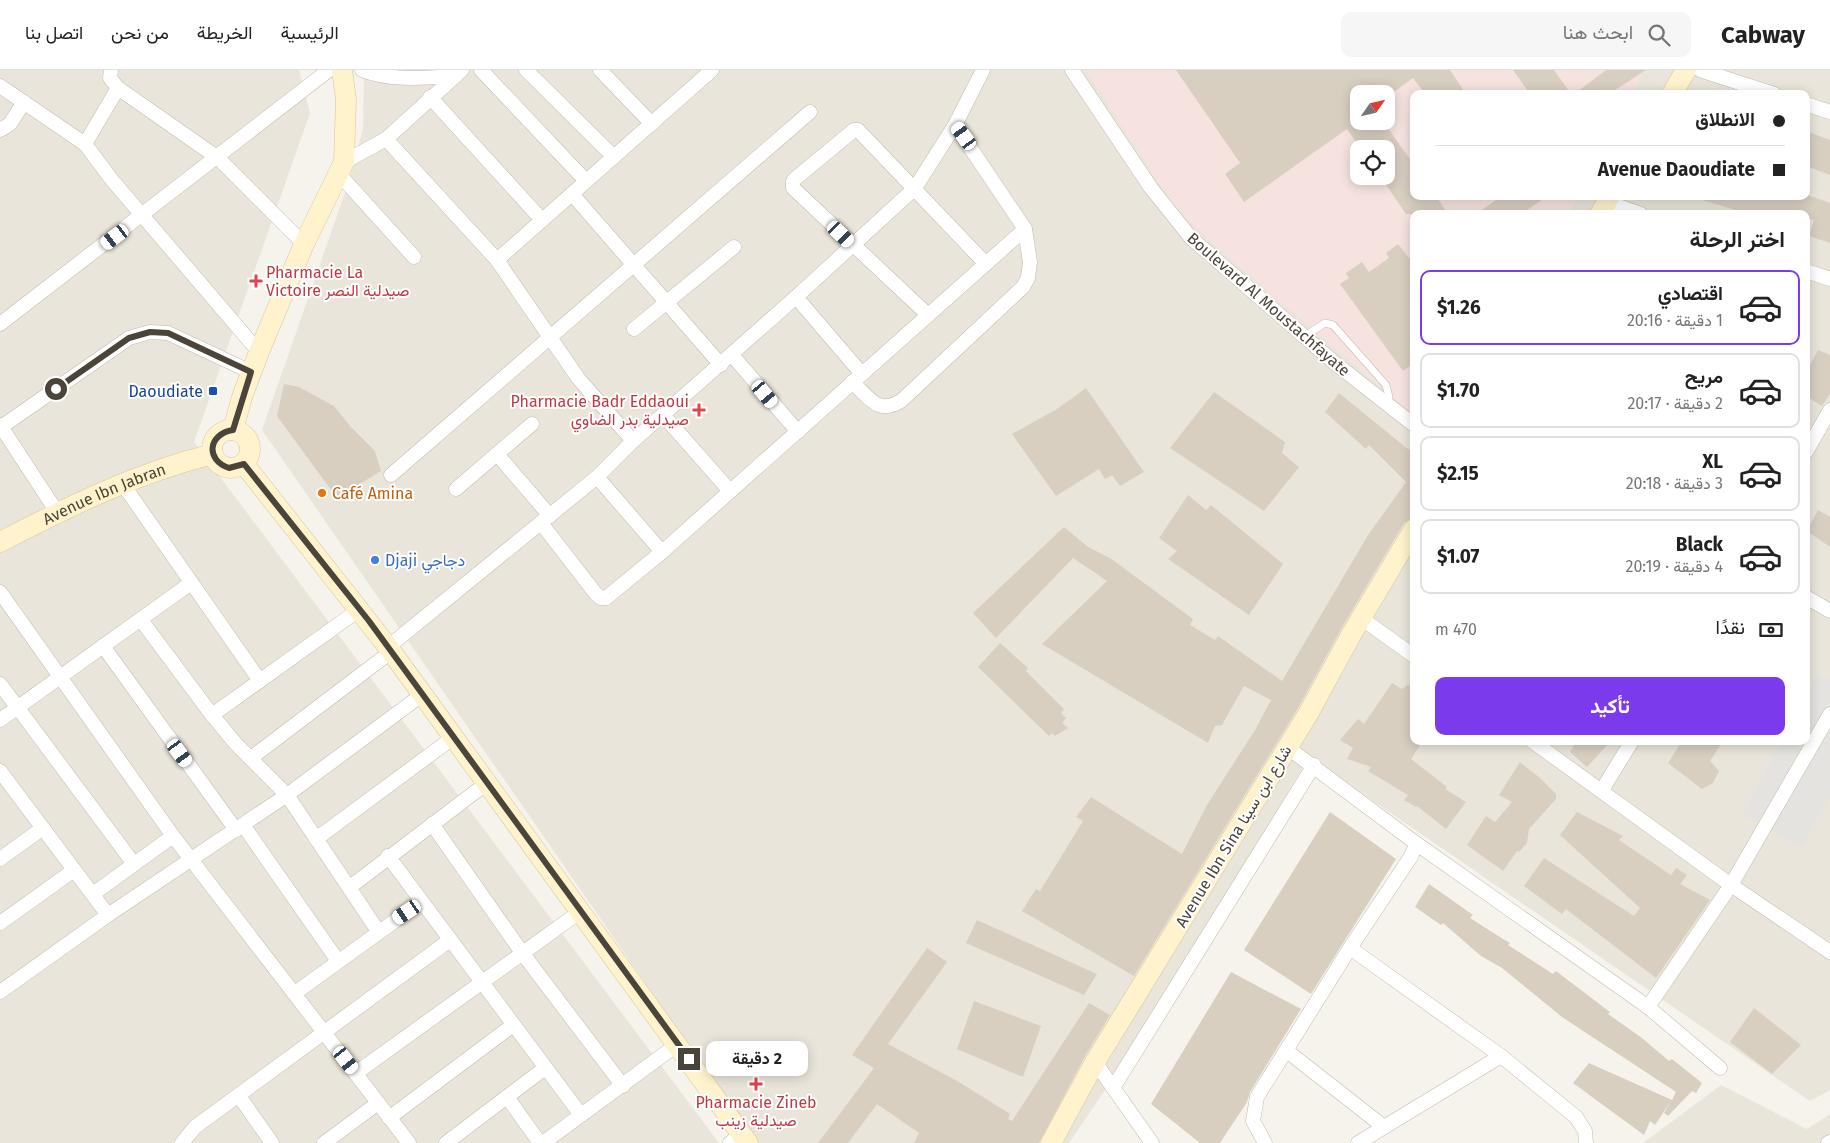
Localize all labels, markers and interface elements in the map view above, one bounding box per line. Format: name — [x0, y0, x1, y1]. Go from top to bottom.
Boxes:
search box — [1341, 12, 1691, 57]
text: ابحث هنا — [1563, 21, 1633, 44]
icon: search — [1645, 21, 1673, 49]
text: Cabway — [1721, 21, 1805, 49]
text: اتصل بنا — [25, 22, 83, 44]
text: من نحن — [111, 22, 169, 44]
text: الخريطة — [197, 22, 253, 44]
text: الرئيسية — [281, 22, 339, 44]
north arrow — [1350, 85, 1395, 130]
map controls — [1350, 85, 1395, 185]
text: الانطلاق — [1695, 108, 1755, 131]
car — [949, 119, 978, 153]
button: locate — [1350, 140, 1395, 185]
text: Avenue Daoudiate — [1598, 158, 1755, 181]
car — [824, 218, 857, 250]
car — [98, 222, 131, 252]
text: اختر الرحلة — [1690, 226, 1785, 253]
street label: Boulevard Al Moustachfayate — [1183, 228, 1354, 380]
place label: Pharmacie La Victoire صيدلية النصر — [266, 263, 409, 301]
marker: Pharmacie La Victoire صيدلية النصر — [250, 275, 262, 287]
text: اقتصادي — [1658, 282, 1723, 305]
icon: car — [1738, 285, 1783, 330]
text: $1.26 — [1437, 296, 1481, 319]
text: 1 دقيقة · 20:16 — [1627, 311, 1723, 330]
text: مريح — [1685, 365, 1723, 388]
icon: car — [1738, 368, 1783, 413]
route start — [45, 378, 67, 400]
car — [749, 378, 780, 410]
text: $1.70 — [1437, 379, 1480, 402]
place label: Daoudiate — [128, 382, 203, 401]
marker: Daoudiate — [207, 385, 219, 397]
place label: Pharmacie Badr Eddaoui صيدلية بدر الضاوي — [511, 392, 689, 433]
text: 2 دقيقة · 20:17 — [1627, 394, 1723, 413]
marker: Pharmacie Badr Eddaoui صيدلية بدر الضاوي — [693, 404, 705, 416]
text: XL — [1702, 450, 1723, 473]
icon: car — [1738, 451, 1783, 496]
street label: Avenue Ibn Jabran — [40, 459, 168, 529]
text: $2.15 — [1437, 462, 1479, 485]
text: 3 دقيقة · 20:18 — [1626, 474, 1723, 493]
place label: Café Amina — [332, 484, 413, 503]
marker: Café Amina — [316, 487, 328, 499]
text: Black — [1676, 533, 1723, 556]
icon: car — [1738, 534, 1783, 579]
text: $1.07 — [1437, 545, 1479, 568]
place label: Djaji دجاجي — [385, 551, 465, 574]
marker: Djaji دجاجي — [369, 554, 381, 566]
text: 4 دقيقة · 20:19 — [1626, 557, 1723, 576]
text: نقدًا — [1716, 616, 1745, 639]
icon: cash — [1757, 616, 1785, 644]
text: 470 m — [1435, 620, 1477, 639]
button: تأكيد — [1435, 677, 1785, 735]
car — [165, 736, 194, 770]
street label: Avenue Ibn Sina شارع ابن سينا — [1171, 742, 1297, 932]
car — [390, 897, 423, 927]
callout: 2 دقيقة — [706, 1042, 809, 1076]
car — [330, 1044, 361, 1076]
route end — [678, 1048, 700, 1070]
text: 2 دقيقة — [732, 1049, 782, 1068]
marker: Pharmacie Zineb صيدلية زينب — [750, 1078, 762, 1090]
place label: Pharmacie Zineb صيدلية زينب — [695, 1093, 817, 1131]

